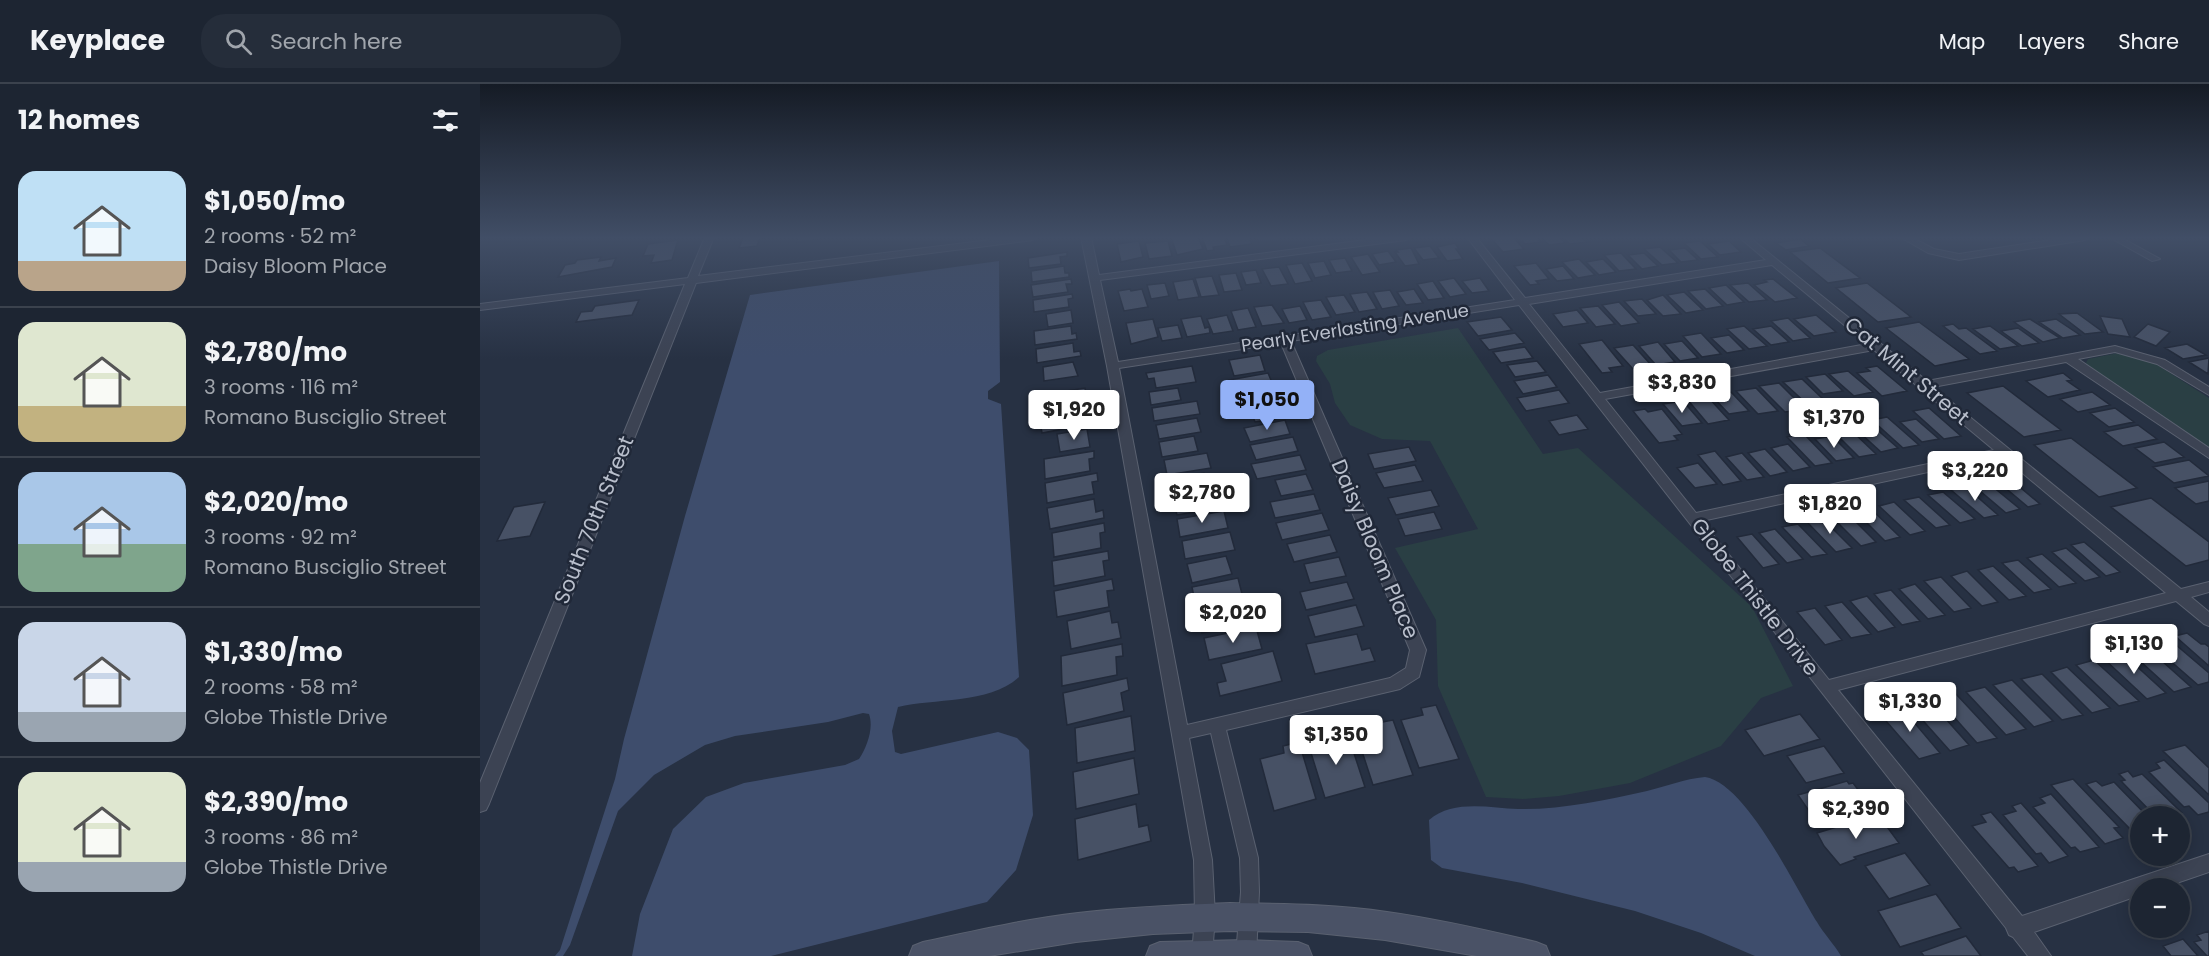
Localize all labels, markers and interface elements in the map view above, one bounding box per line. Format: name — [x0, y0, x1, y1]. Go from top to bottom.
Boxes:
search box — [201, 14, 621, 68]
text: Keyplace — [30, 21, 165, 60]
icon: search — [222, 25, 255, 58]
text: Search here — [270, 26, 402, 57]
text: Map — [1939, 27, 1985, 56]
text: Layers — [2018, 27, 2085, 56]
text: Share — [2118, 27, 2179, 56]
text: 12 homes — [18, 102, 140, 138]
icon: filters — [429, 104, 462, 137]
text: $1,050/mo — [204, 183, 345, 219]
icon: home — [66, 195, 138, 267]
text: 2 rooms · 52 m² — [204, 222, 356, 250]
text: Daisy Bloom Place — [204, 252, 387, 280]
street label: Pearly Everlasting Avenue — [1239, 297, 1471, 358]
street label: Cat Mint Street — [1839, 310, 1976, 432]
text: $2,780/mo — [204, 334, 347, 370]
icon: home — [66, 346, 138, 418]
pin: $3,830 — [1633, 363, 1731, 414]
text: $3,830 — [1647, 368, 1717, 396]
text: 3 rooms · 116 m² — [204, 373, 358, 401]
pin: $1,050 — [1218, 380, 1316, 431]
text: $1,050 — [1234, 385, 1300, 413]
pin: $1,920 — [1025, 390, 1123, 441]
text: $1,920 — [1042, 395, 1106, 423]
pin: $1,370 — [1785, 398, 1883, 449]
text: Romano Busciglio Street — [204, 403, 447, 431]
text: $1,370 — [1803, 403, 1865, 431]
street label: South 70th Street — [547, 432, 640, 608]
pin: $3,220 — [1926, 451, 2024, 502]
street label: Daisy Bloom Place — [1325, 455, 1426, 643]
text: $3,220 — [1942, 456, 2008, 484]
pin: $2,780 — [1153, 473, 1251, 524]
text: $2,780 — [1168, 478, 1236, 506]
text: $2,020/mo — [204, 484, 348, 520]
pin: $1,820 — [1781, 484, 1879, 535]
text: $1,820 — [1798, 489, 1862, 517]
icon: home — [66, 496, 138, 568]
street label: Globe Thistle Drive — [1685, 512, 1826, 682]
text: 3 rooms · 92 m² — [204, 523, 357, 551]
text: Romano Busciglio Street — [204, 553, 447, 581]
pin: $2,020 — [1184, 593, 1282, 644]
text: $2,020 — [1199, 598, 1267, 626]
pin: $1,130 — [2085, 624, 2183, 675]
text: $1,130 — [2104, 629, 2164, 657]
text: $1,330/mo — [204, 634, 343, 670]
icon: home — [66, 646, 138, 718]
text: 2 rooms · 58 m² — [204, 673, 358, 701]
pin: $1,330 — [1861, 682, 1959, 733]
text: $1,330 — [1878, 687, 1942, 715]
text: Globe Thistle Drive — [204, 703, 388, 731]
pin: $1,350 — [1287, 715, 1385, 766]
text: $1,350 — [1304, 720, 1368, 748]
text: $2,390/mo — [204, 784, 348, 820]
pin: $2,390 — [1807, 789, 1905, 840]
text: $2,390 — [1822, 794, 1890, 822]
icon: home — [66, 796, 138, 868]
map controls — [2130, 806, 2190, 938]
button: + — [2130, 806, 2190, 866]
text: 3 rooms · 86 m² — [204, 823, 358, 851]
text: Globe Thistle Drive — [204, 853, 388, 881]
button: − — [2130, 878, 2190, 938]

